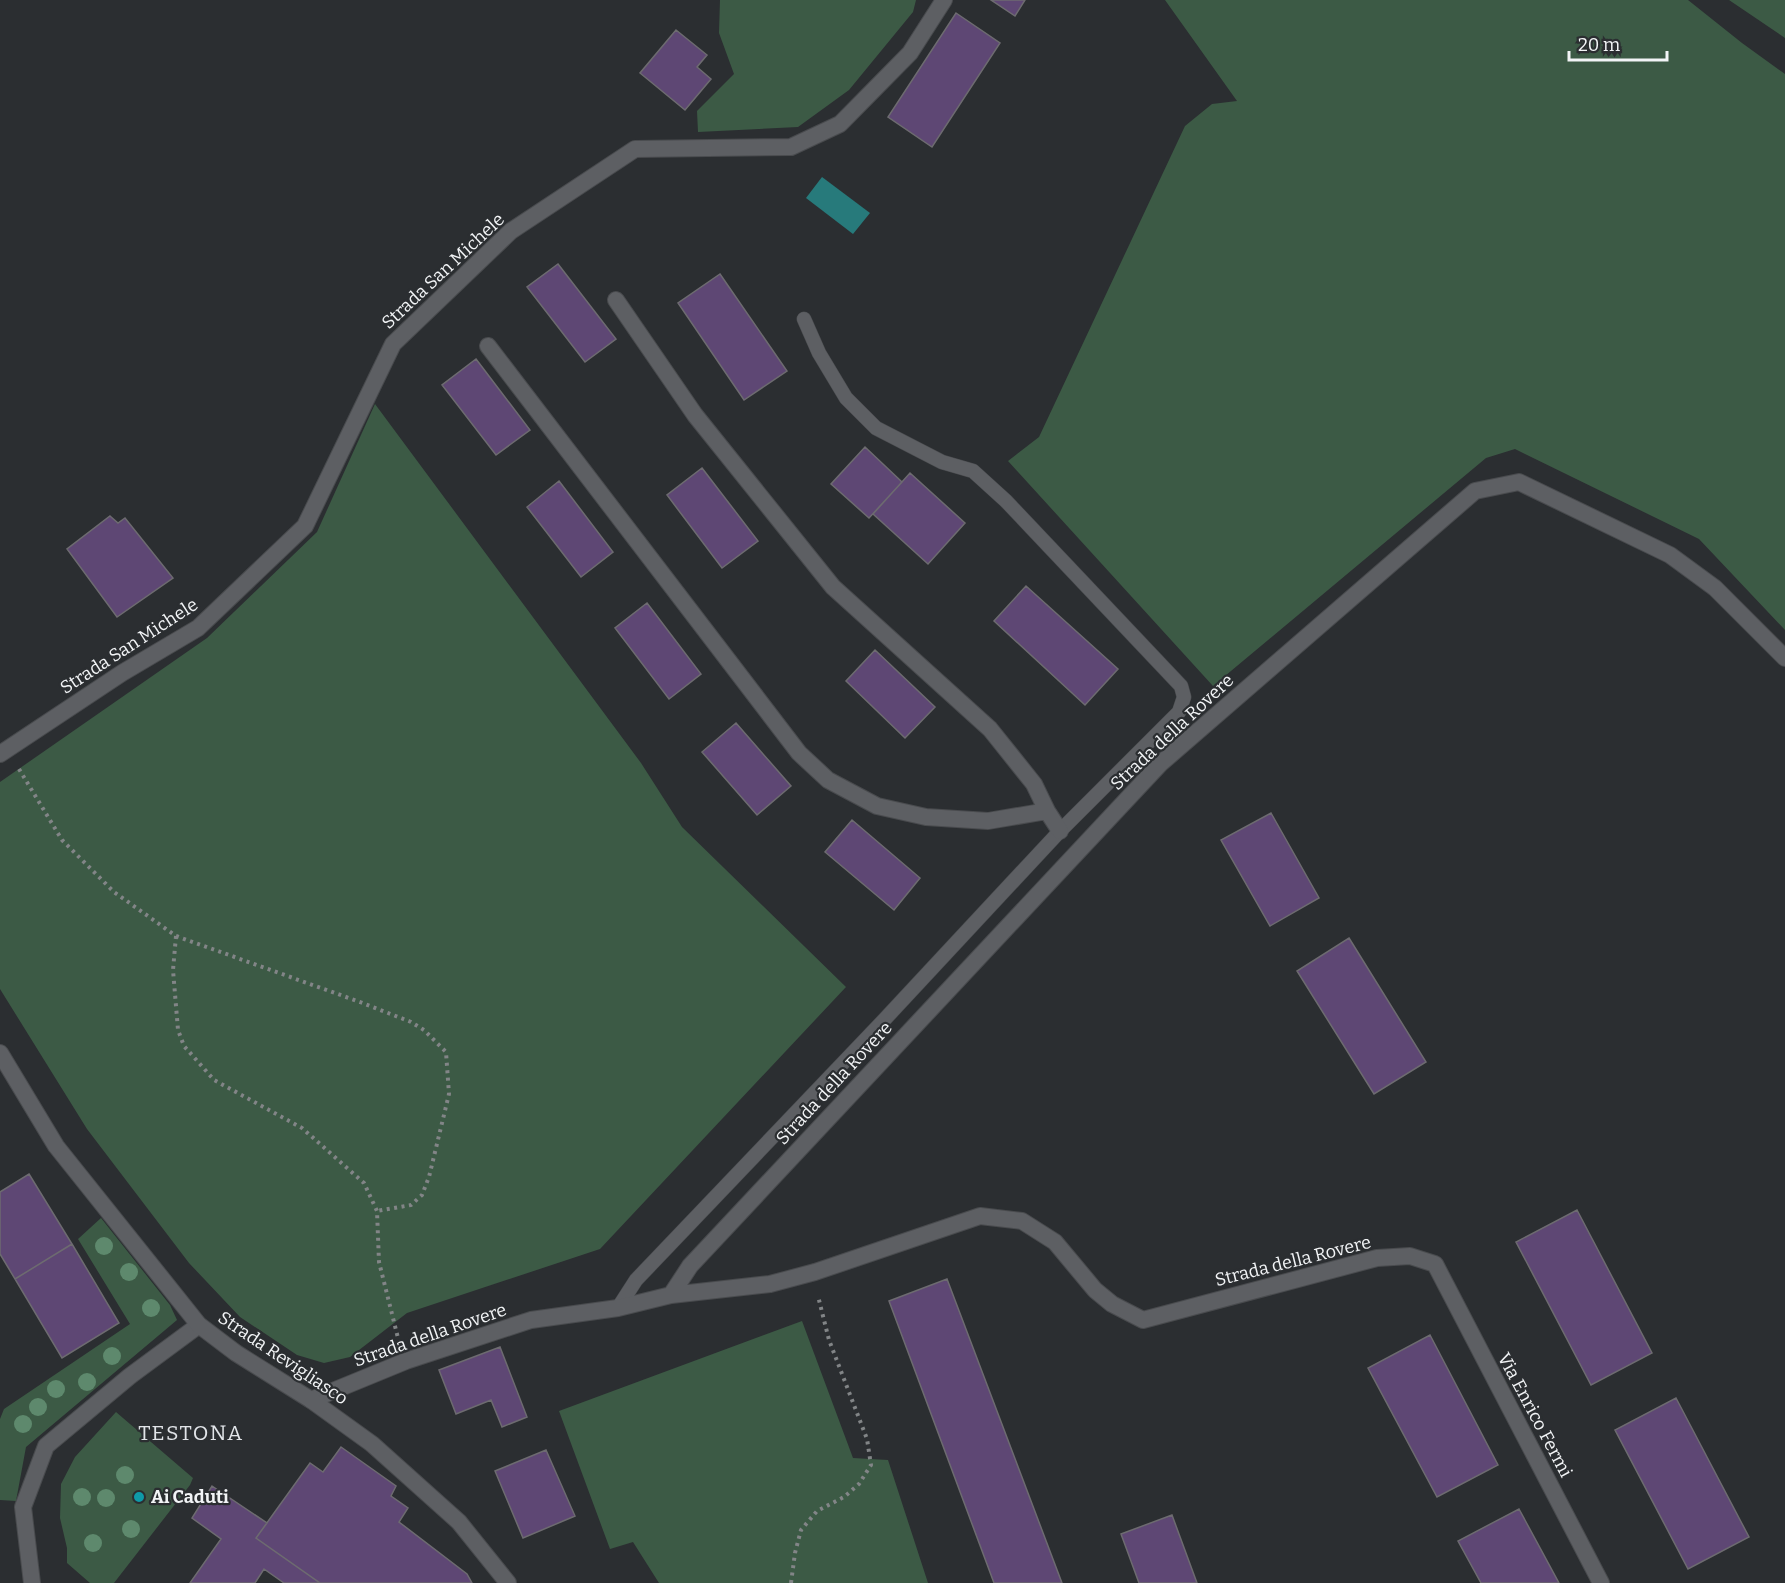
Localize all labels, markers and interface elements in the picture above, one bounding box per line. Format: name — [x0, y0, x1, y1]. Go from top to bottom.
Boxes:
scale bar — [1569, 24, 1666, 62]
text: 20 m — [1578, 34, 1620, 56]
street label: Strada San Michele — [377, 208, 509, 334]
street label: Strada San Michele — [56, 593, 202, 699]
street label: Strada della Rovere — [1106, 669, 1238, 795]
street label: Strada della Rovere — [771, 1017, 897, 1149]
street label: Strada della Rovere — [1213, 1231, 1373, 1291]
street label: Strada della Rovere — [351, 1299, 509, 1371]
street label: Strada Revigliasco — [214, 1306, 352, 1410]
street label: Via Enrico Fermi — [1493, 1349, 1577, 1481]
district label: TESTONA — [138, 1420, 244, 1446]
place label: Ai Caduti — [151, 1486, 229, 1508]
marker: Ai Caduti — [132, 1490, 146, 1504]

